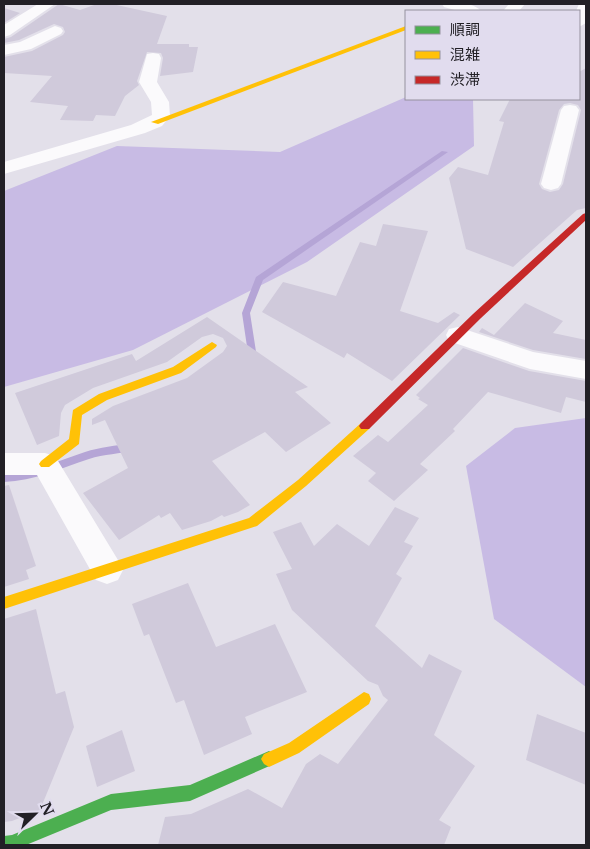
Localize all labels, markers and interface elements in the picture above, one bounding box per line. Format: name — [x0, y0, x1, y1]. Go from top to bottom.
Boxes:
legend — [405, 10, 580, 100]
text: 順調 — [450, 20, 480, 39]
text: 混雑 — [450, 45, 480, 64]
text: 渋滞 — [450, 70, 480, 89]
north arrow — [10, 789, 60, 839]
text: N — [36, 799, 58, 818]

